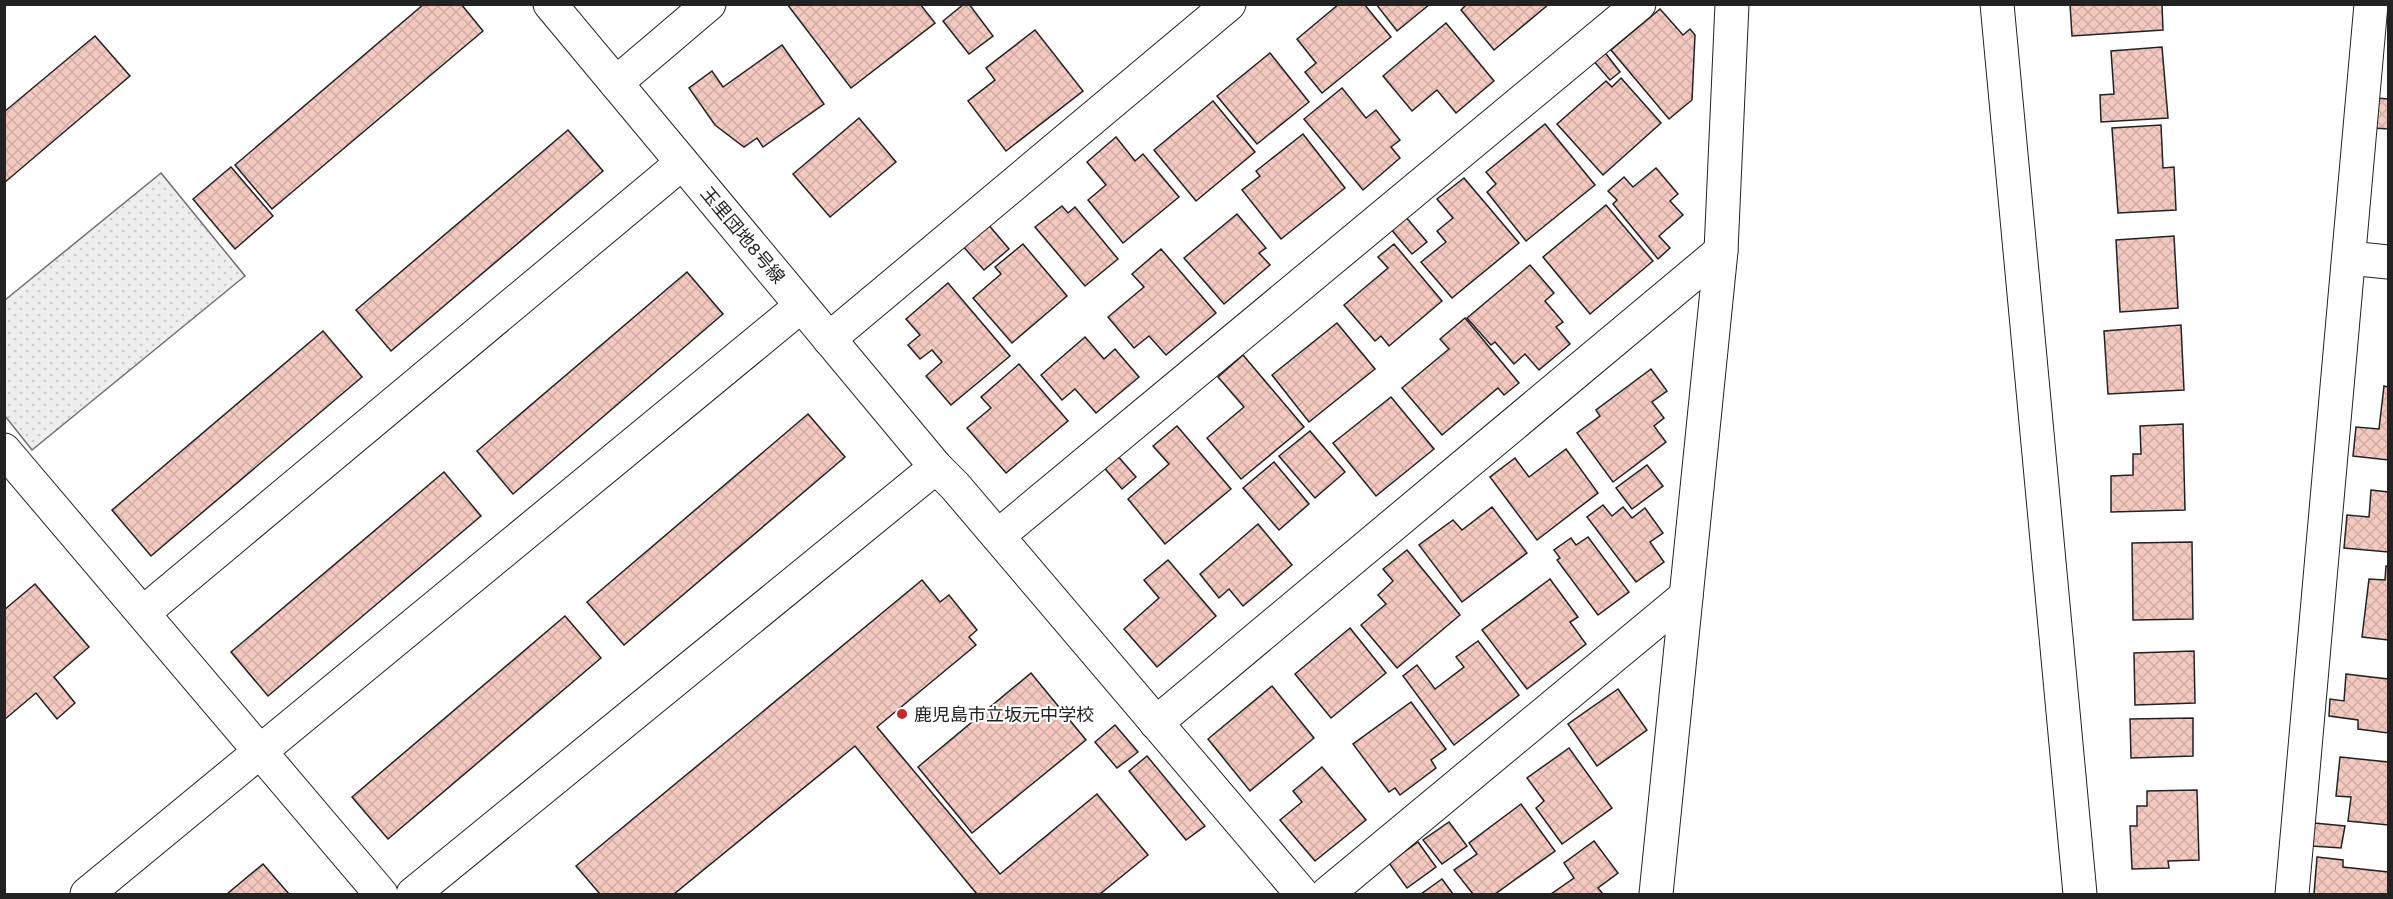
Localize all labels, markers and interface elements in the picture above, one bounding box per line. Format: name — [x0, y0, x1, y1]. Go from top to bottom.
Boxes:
street label: 玉里団地8号線 — [697, 183, 789, 287]
place label: 鹿児島市立坂元中学校 — [914, 704, 1094, 725]
marker: 鹿児島市立坂元中学校 — [895, 707, 909, 721]

